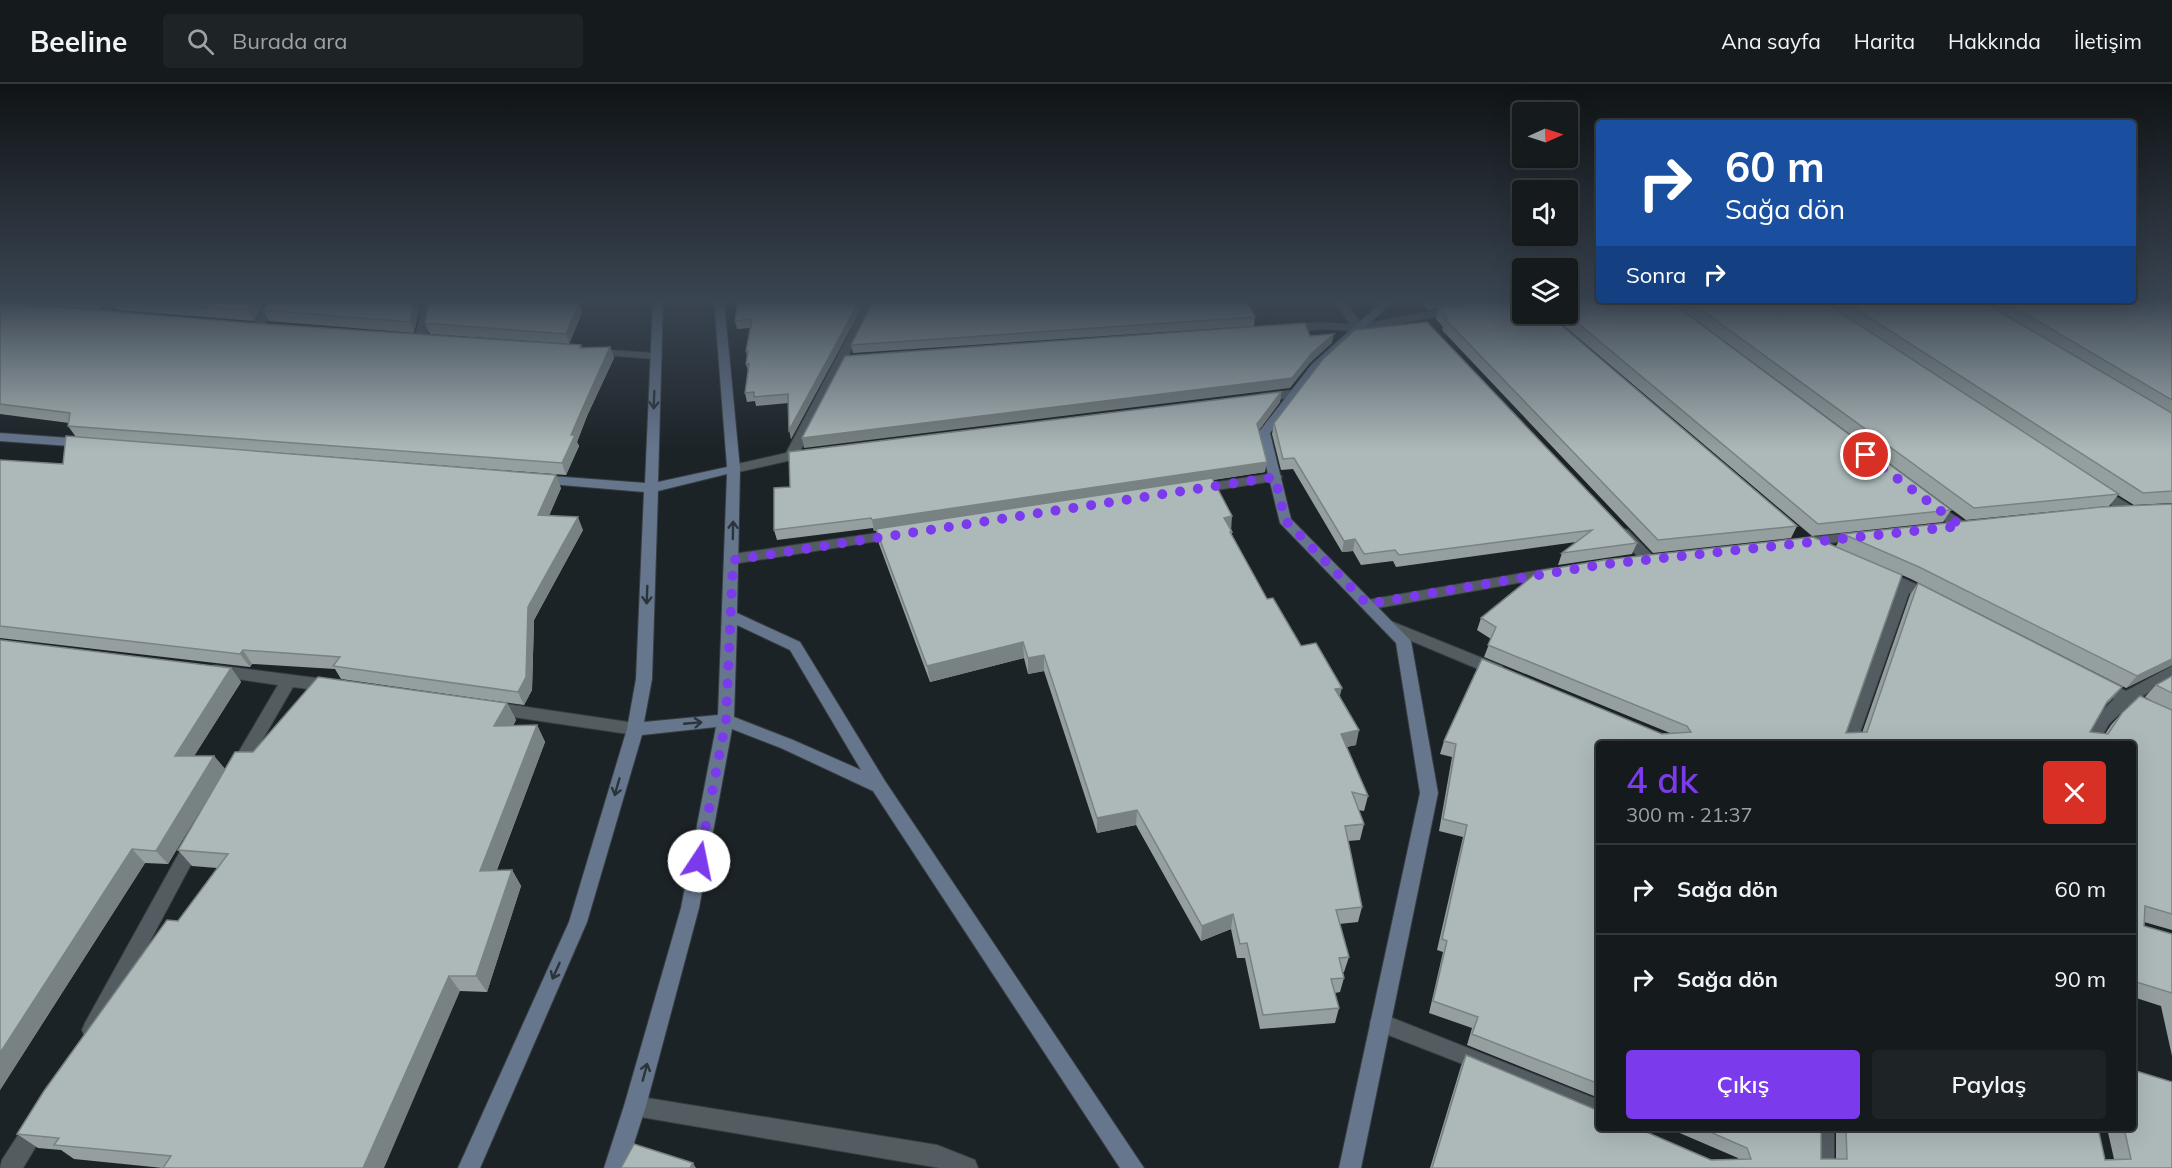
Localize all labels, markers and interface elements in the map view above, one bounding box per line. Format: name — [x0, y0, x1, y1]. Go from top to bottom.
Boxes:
search box — [163, 14, 583, 68]
text: Beeline — [30, 24, 127, 59]
icon: search — [184, 25, 217, 58]
text: Burada ara — [232, 27, 347, 55]
text: Ana sayfa — [1721, 28, 1821, 54]
text: Harita — [1854, 28, 1915, 54]
text: Hakkında — [1948, 28, 2041, 54]
text: İletişim — [2074, 28, 2142, 54]
north arrow — [1512, 102, 1578, 168]
map controls — [1512, 102, 1578, 324]
text: 60 m — [1725, 140, 1825, 193]
icon: right — [1626, 144, 1704, 222]
button: sound — [1512, 180, 1578, 246]
text: Sağa dön — [1725, 192, 1845, 226]
button: layers — [1512, 258, 1578, 324]
icon: right — [1698, 258, 1731, 291]
text: Sonra — [1626, 261, 1686, 289]
one-way arrow — [649, 390, 660, 410]
pin — [1840, 429, 1891, 480]
icon: arrive — [1849, 438, 1882, 471]
one-way arrow — [727, 520, 739, 540]
one-way arrow — [641, 584, 653, 604]
one-way arrow — [682, 717, 702, 728]
text: 4 dk — [1626, 757, 1698, 802]
button: close — [2043, 761, 2106, 824]
one-way arrow — [611, 777, 622, 796]
text: 300 m · 21:37 — [1626, 802, 1752, 827]
position arrow — [667, 829, 731, 893]
icon: right — [1626, 873, 1659, 906]
text: Sağa dön — [1677, 875, 1778, 903]
text: 60 m — [2055, 875, 2106, 903]
one-way arrow — [549, 962, 561, 980]
icon: right — [1626, 963, 1659, 996]
text: Sağa dön — [1677, 965, 1778, 993]
text: 90 m — [2055, 965, 2106, 993]
button: Çıkış — [1626, 1050, 1860, 1119]
button: Paylaş — [1872, 1050, 2106, 1119]
one-way arrow — [639, 1063, 651, 1082]

